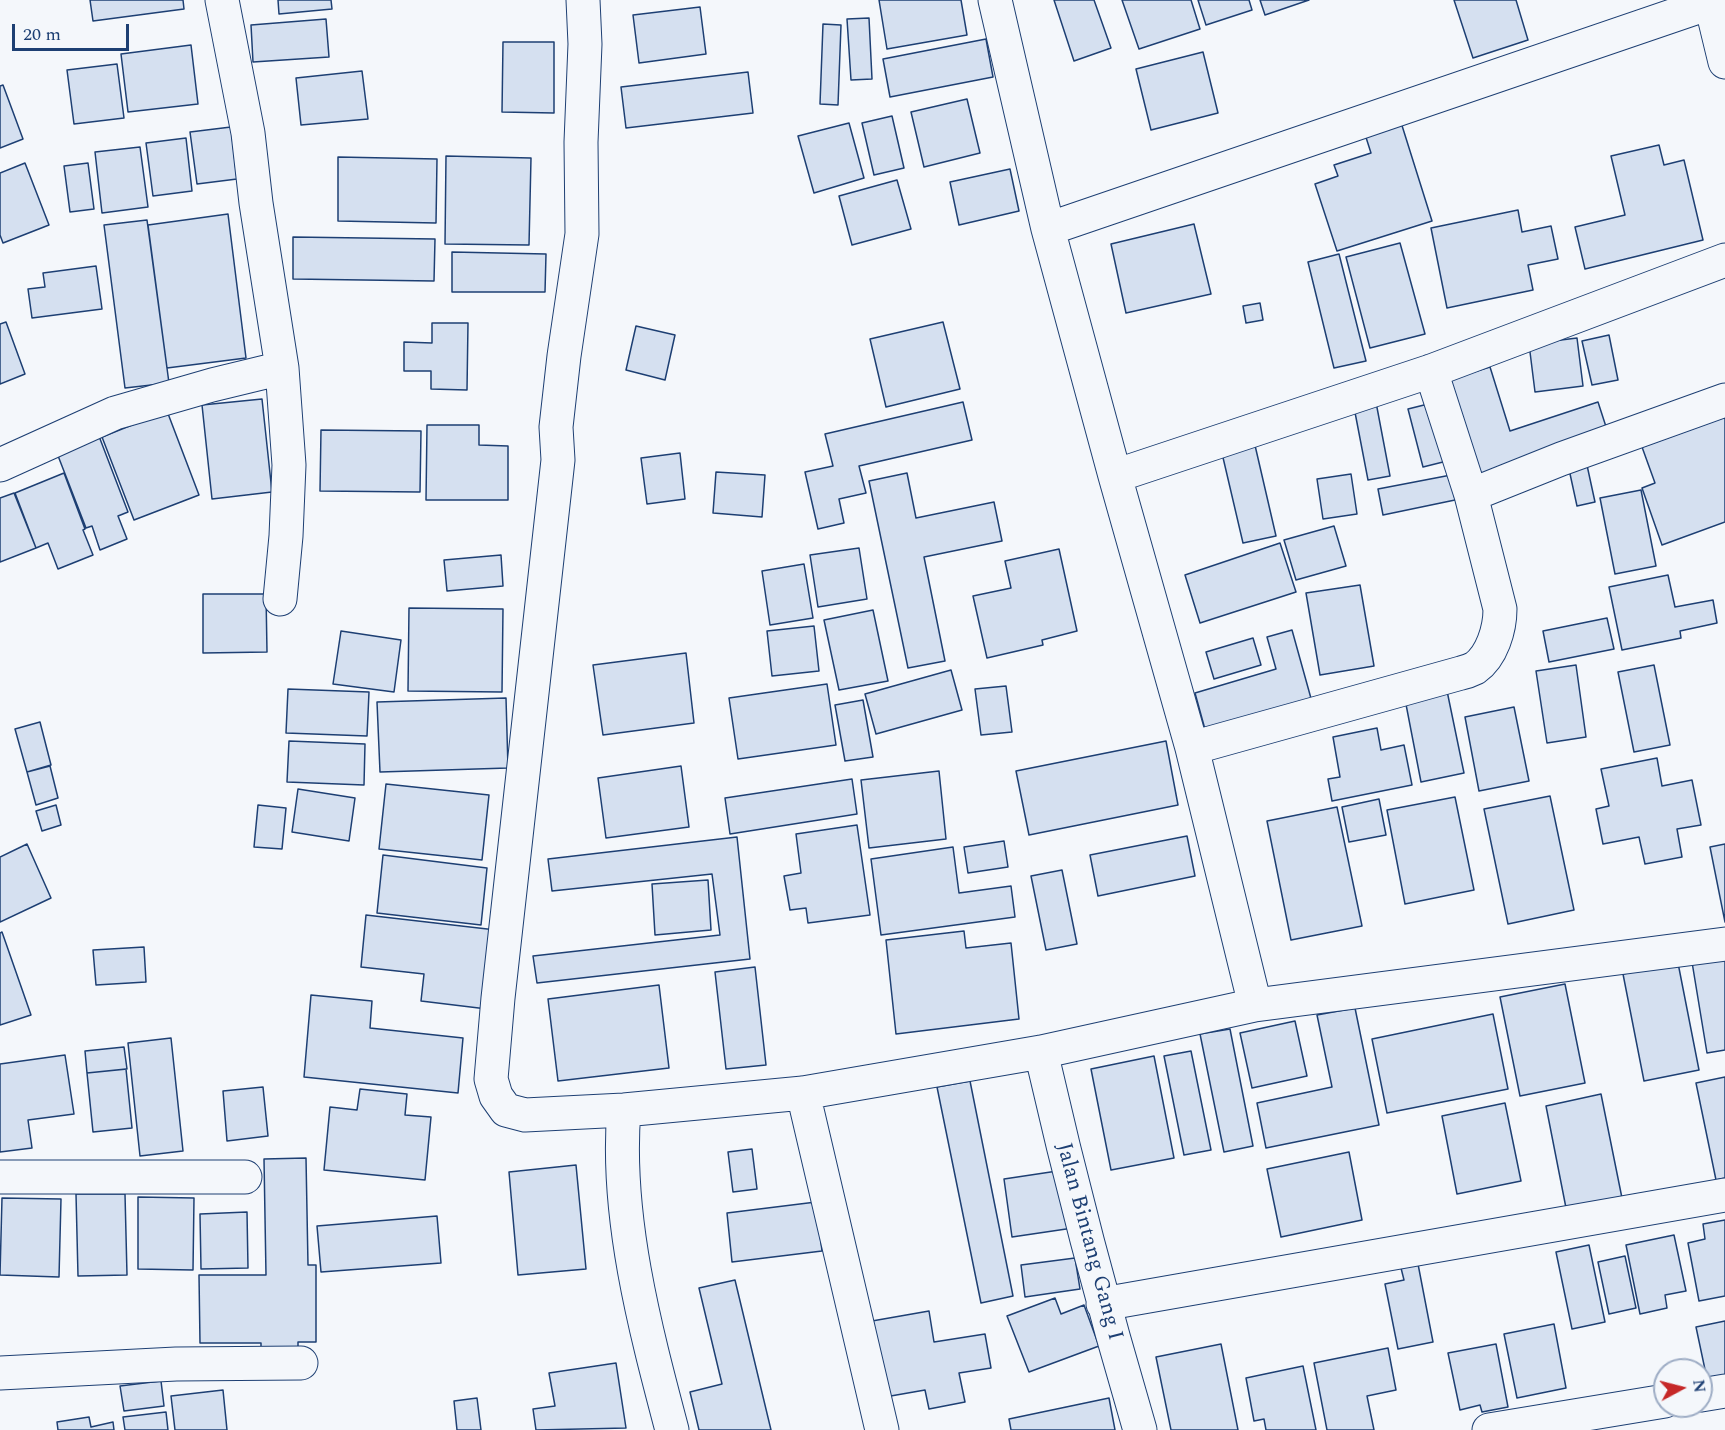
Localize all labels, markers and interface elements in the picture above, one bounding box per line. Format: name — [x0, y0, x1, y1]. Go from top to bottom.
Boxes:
scale bar — [15, 12, 132, 50]
text: 20 m — [23, 21, 61, 48]
street label: Jalan Bintang Gang I — [1049, 1140, 1127, 1344]
north arrow — [1653, 1358, 1713, 1418]
text: N — [1686, 1378, 1712, 1394]

